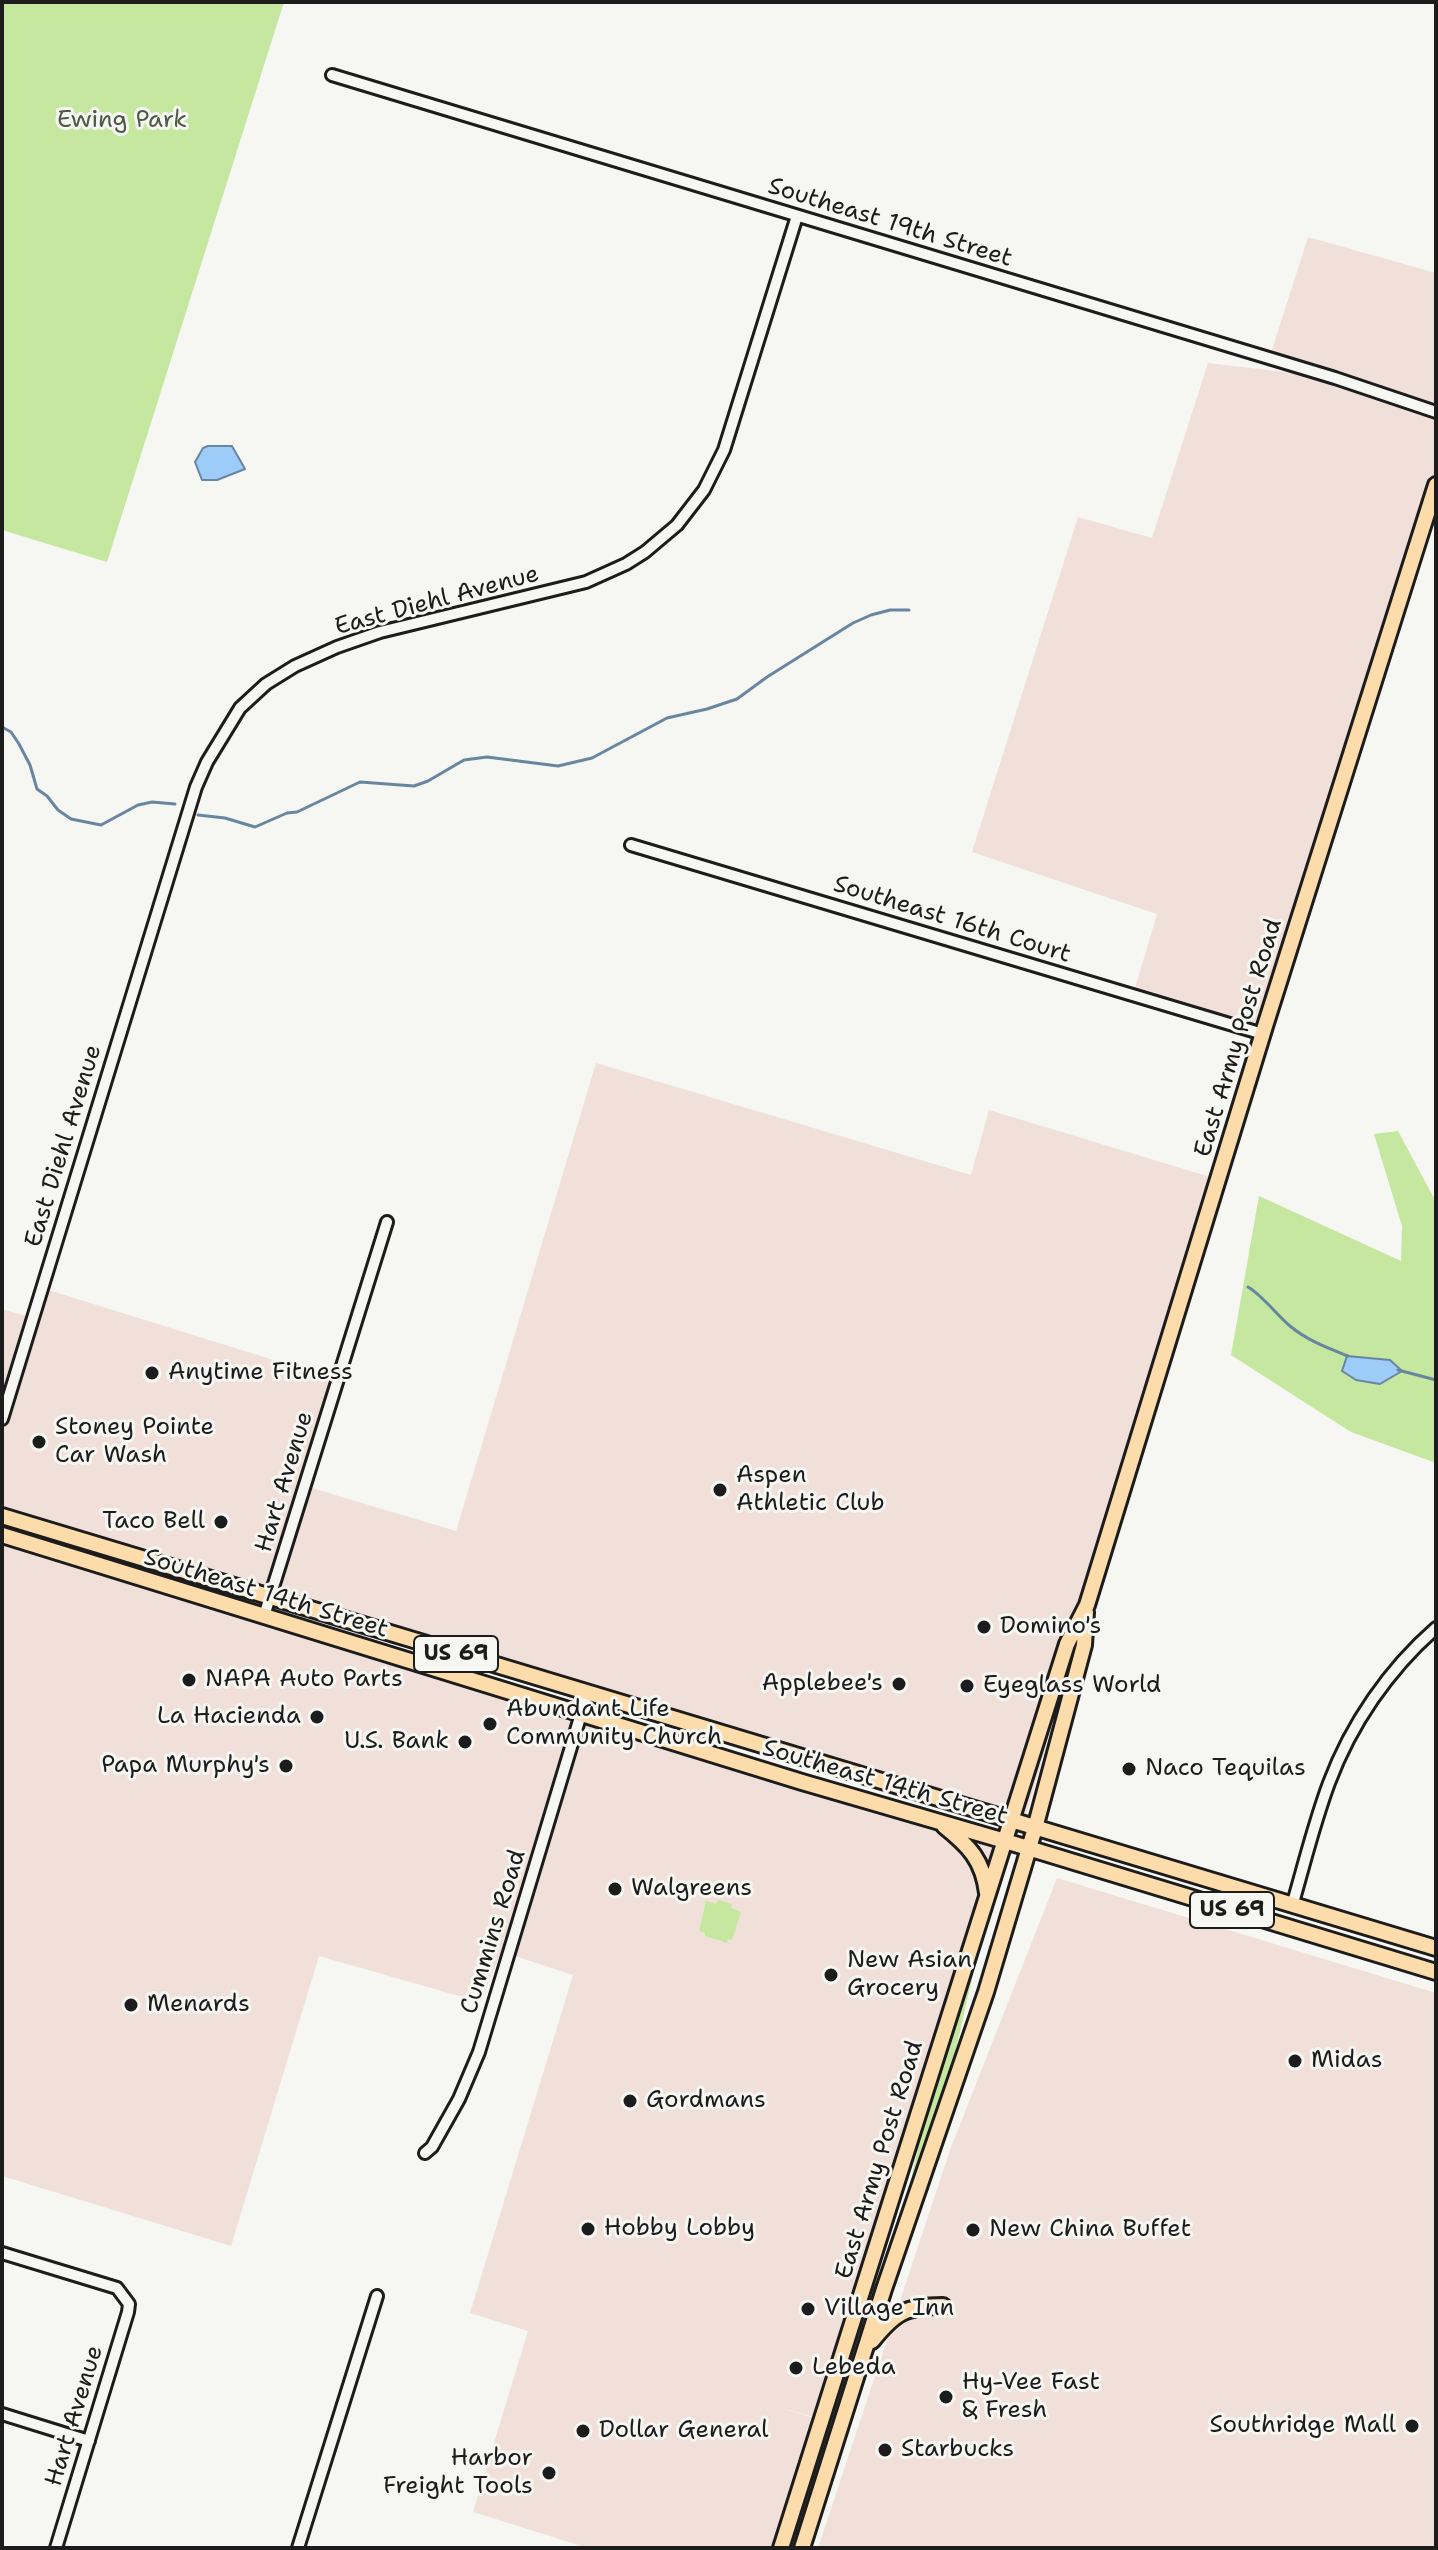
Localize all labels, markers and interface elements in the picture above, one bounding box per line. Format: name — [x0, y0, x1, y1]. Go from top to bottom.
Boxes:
park label: Ewing Park — [57, 107, 187, 135]
street label: Southeast 19th Street — [764, 172, 1016, 274]
street label: East Diehl Avenue — [332, 560, 542, 642]
street label: Southeast 16th Court — [830, 870, 1074, 970]
street label: East Army Post Road — [1189, 915, 1289, 1161]
street label: East Diehl Avenue — [20, 1041, 108, 1251]
place label: Anytime Fitness — [168, 1359, 353, 1387]
marker: Anytime Fitness — [143, 1364, 161, 1382]
street label: Hart Avenue — [250, 1408, 320, 1556]
place label: Stoney Pointe Car Wash — [55, 1414, 214, 1470]
marker: Stoney Pointe Car Wash — [30, 1433, 48, 1451]
place label: Aspen Athletic Club — [736, 1462, 885, 1518]
marker: Aspen Athletic Club — [711, 1481, 729, 1499]
place label: Taco Bell — [102, 1508, 205, 1536]
marker: Taco Bell — [212, 1513, 230, 1531]
street label: Southeast 14th Street — [140, 1543, 392, 1645]
place label: Domino's — [1000, 1613, 1101, 1641]
marker: Domino's — [975, 1618, 993, 1636]
road number: US 69 — [414, 1636, 498, 1672]
place label: NAPA Auto Parts — [205, 1666, 403, 1694]
place label: Applebee's — [762, 1670, 883, 1698]
marker: NAPA Auto Parts — [180, 1671, 198, 1689]
place label: Eyeglass World — [983, 1672, 1161, 1700]
marker: Applebee's — [890, 1675, 908, 1693]
marker: Eyeglass World — [958, 1677, 976, 1695]
place label: Abundant Life Community Church — [506, 1696, 722, 1752]
place label: La Hacienda — [157, 1703, 301, 1731]
marker: La Hacienda — [308, 1708, 326, 1726]
marker: Abundant Life Community Church — [481, 1715, 499, 1733]
place label: U.S. Bank — [344, 1728, 449, 1756]
marker: U.S. Bank — [456, 1733, 474, 1751]
street label: Southeast 14th Street — [759, 1734, 1011, 1832]
place label: Papa Murphy's — [101, 1752, 270, 1780]
place label: Naco Tequilas — [1145, 1755, 1306, 1783]
marker: Papa Murphy's — [277, 1757, 295, 1775]
marker: Naco Tequilas — [1120, 1760, 1138, 1778]
street label: Cummins Road — [455, 1846, 533, 2018]
place label: Walgreens — [631, 1875, 752, 1903]
marker: Walgreens — [606, 1880, 624, 1898]
road number: US 69 — [1190, 1892, 1274, 1928]
place label: New Asian Grocery — [847, 1947, 972, 2003]
marker: New Asian Grocery — [822, 1966, 840, 1984]
place label: Menards — [147, 1991, 250, 2019]
marker: Menards — [122, 1996, 140, 2014]
street label: East Army Post Road — [830, 2037, 930, 2283]
place label: Midas — [1311, 2047, 1383, 2075]
marker: Midas — [1286, 2052, 1304, 2070]
place label: Gordmans — [646, 2087, 766, 2115]
marker: Gordmans — [621, 2092, 639, 2110]
place label: Hobby Lobby — [604, 2215, 755, 2243]
place label: New China Buffet — [989, 2216, 1191, 2244]
marker: Hobby Lobby — [579, 2220, 597, 2238]
marker: New China Buffet — [964, 2221, 982, 2239]
place label: Village Inn — [824, 2295, 954, 2323]
marker: Village Inn — [799, 2300, 817, 2318]
street label: Hart Avenue — [40, 2342, 110, 2490]
place label: Lebeda — [812, 2354, 896, 2382]
marker: Lebeda — [787, 2359, 805, 2377]
place label: Hy-Vee Fast & Fresh — [962, 2369, 1100, 2425]
marker: Hy-Vee Fast & Fresh — [937, 2388, 955, 2406]
place label: Southridge Mall — [1210, 2412, 1396, 2440]
place label: Dollar General — [599, 2417, 769, 2445]
marker: Southridge Mall — [1403, 2417, 1421, 2435]
marker: Dollar General — [574, 2422, 592, 2440]
place label: Starbucks — [901, 2436, 1014, 2464]
marker: Starbucks — [876, 2441, 894, 2459]
place label: Harbor Freight Tools — [383, 2445, 533, 2501]
marker: Harbor Freight Tools — [540, 2464, 558, 2482]

